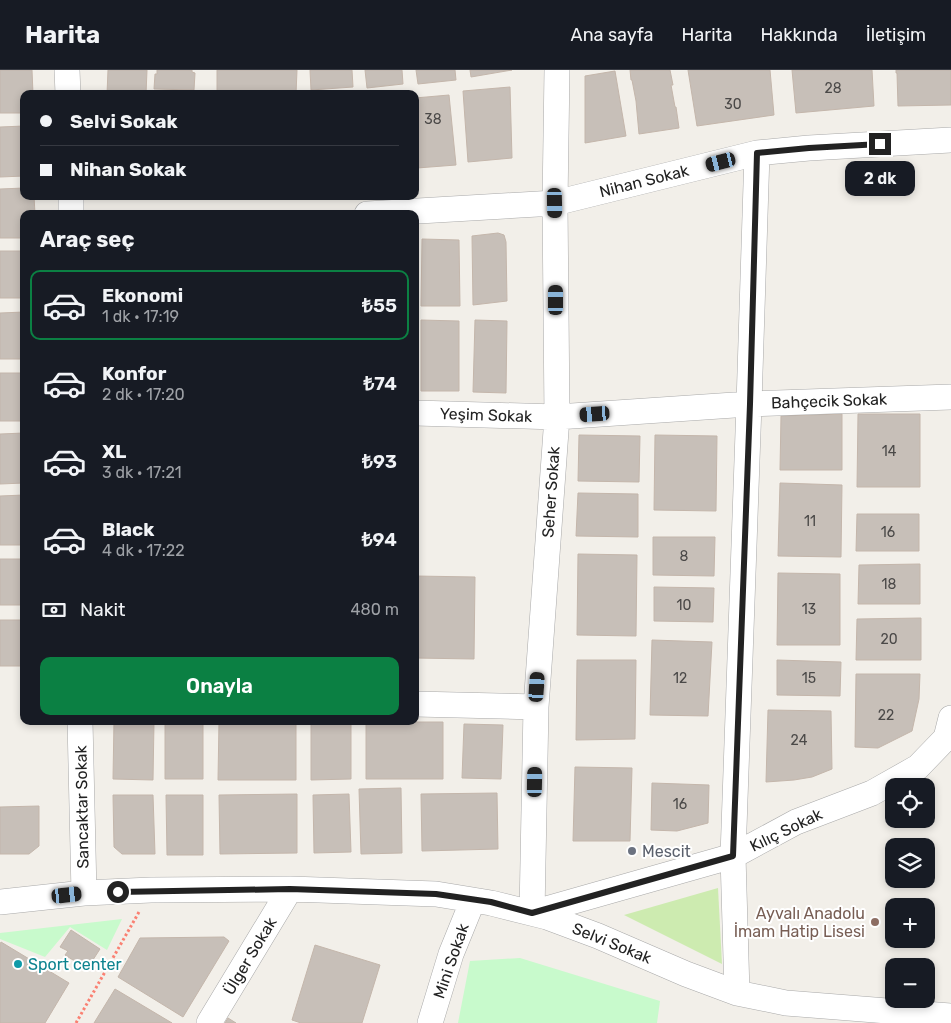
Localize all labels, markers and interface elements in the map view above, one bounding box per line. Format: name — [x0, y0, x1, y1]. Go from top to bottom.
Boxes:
text: Harita — [25, 21, 100, 49]
text: Ana sayfa — [571, 24, 654, 46]
text: Harita — [682, 24, 732, 46]
text: Hakkında — [760, 24, 838, 46]
text: İletişim — [866, 24, 926, 46]
house number: 28 — [824, 80, 842, 97]
house number: 30 — [724, 96, 742, 113]
text: Selvi Sokak — [70, 110, 178, 133]
house number: 38 — [424, 111, 442, 128]
route end — [869, 133, 891, 155]
car — [704, 151, 737, 173]
text: Nihan Sokak — [70, 158, 186, 181]
street label: Nihan Sokak — [597, 161, 691, 201]
callout: 2 dk — [845, 162, 915, 196]
text: 2 dk — [864, 169, 896, 188]
car — [547, 188, 562, 218]
text: Araç seç — [40, 226, 134, 253]
icon: car — [42, 283, 87, 328]
text: Ekonomi — [102, 284, 183, 307]
car — [548, 285, 563, 315]
text: ₺55 — [362, 294, 397, 317]
text: 1 dk · 17:19 — [102, 307, 179, 326]
icon: car — [42, 361, 87, 406]
text: Konfor — [102, 362, 166, 385]
text: ₺74 — [363, 372, 397, 395]
text: 2 dk · 17:20 — [102, 385, 185, 404]
street label: Bahçecik Sokak — [771, 389, 888, 413]
street label: Yeşim Sokak — [439, 404, 533, 426]
car — [579, 405, 610, 423]
icon: car — [42, 439, 87, 484]
text: XL — [102, 440, 126, 463]
house number: 14 — [882, 443, 897, 460]
street label: Seher Sokak — [538, 445, 564, 538]
text: ₺93 — [362, 450, 397, 473]
text: 3 dk · 17:21 — [102, 463, 182, 482]
house number: 11 — [804, 513, 816, 530]
icon: car — [42, 517, 87, 562]
text: Black — [102, 518, 154, 541]
house number: 16 — [881, 524, 895, 541]
text: ₺94 — [362, 528, 397, 551]
text: 4 dk · 17:22 — [102, 541, 185, 560]
house number: 8 — [680, 548, 689, 565]
house number: 18 — [882, 576, 897, 593]
icon: cash — [40, 596, 68, 624]
house number: 10 — [677, 597, 692, 614]
text: Nakit — [80, 598, 126, 621]
text: 480 m — [351, 600, 399, 619]
house number: 13 — [802, 601, 816, 618]
house number: 20 — [880, 631, 898, 648]
button: Onayla — [40, 657, 399, 715]
house number: 12 — [673, 670, 687, 687]
house number: 15 — [802, 670, 816, 687]
car — [528, 672, 545, 702]
house number: 22 — [878, 707, 894, 724]
house number: 24 — [791, 732, 808, 749]
street label: Sancaktar Sokak — [71, 744, 93, 869]
car — [527, 767, 542, 797]
map controls — [885, 778, 935, 1008]
button: locate — [885, 778, 935, 828]
house number: 16 — [673, 796, 687, 813]
street label: Kılıç Sokak — [747, 804, 826, 856]
button: layers — [885, 838, 935, 888]
place label: Mescit — [642, 842, 691, 861]
marker: Mescit — [626, 845, 638, 857]
route start — [107, 881, 129, 903]
car — [51, 886, 82, 904]
button: + — [885, 898, 935, 948]
place label: Ayvalı Anadolu İmam Hatip Lisesi — [734, 904, 865, 941]
street label: Ülger Sokak — [219, 913, 281, 998]
marker: Ayvalı Anadolu İmam Hatip Lisesi — [869, 916, 881, 928]
street label: Selvi Sokak — [570, 918, 655, 968]
street label: Mini Sokak — [429, 920, 473, 1001]
place label: Sport center — [28, 955, 122, 974]
marker: Sport center — [12, 958, 24, 970]
button: − — [885, 958, 935, 1008]

